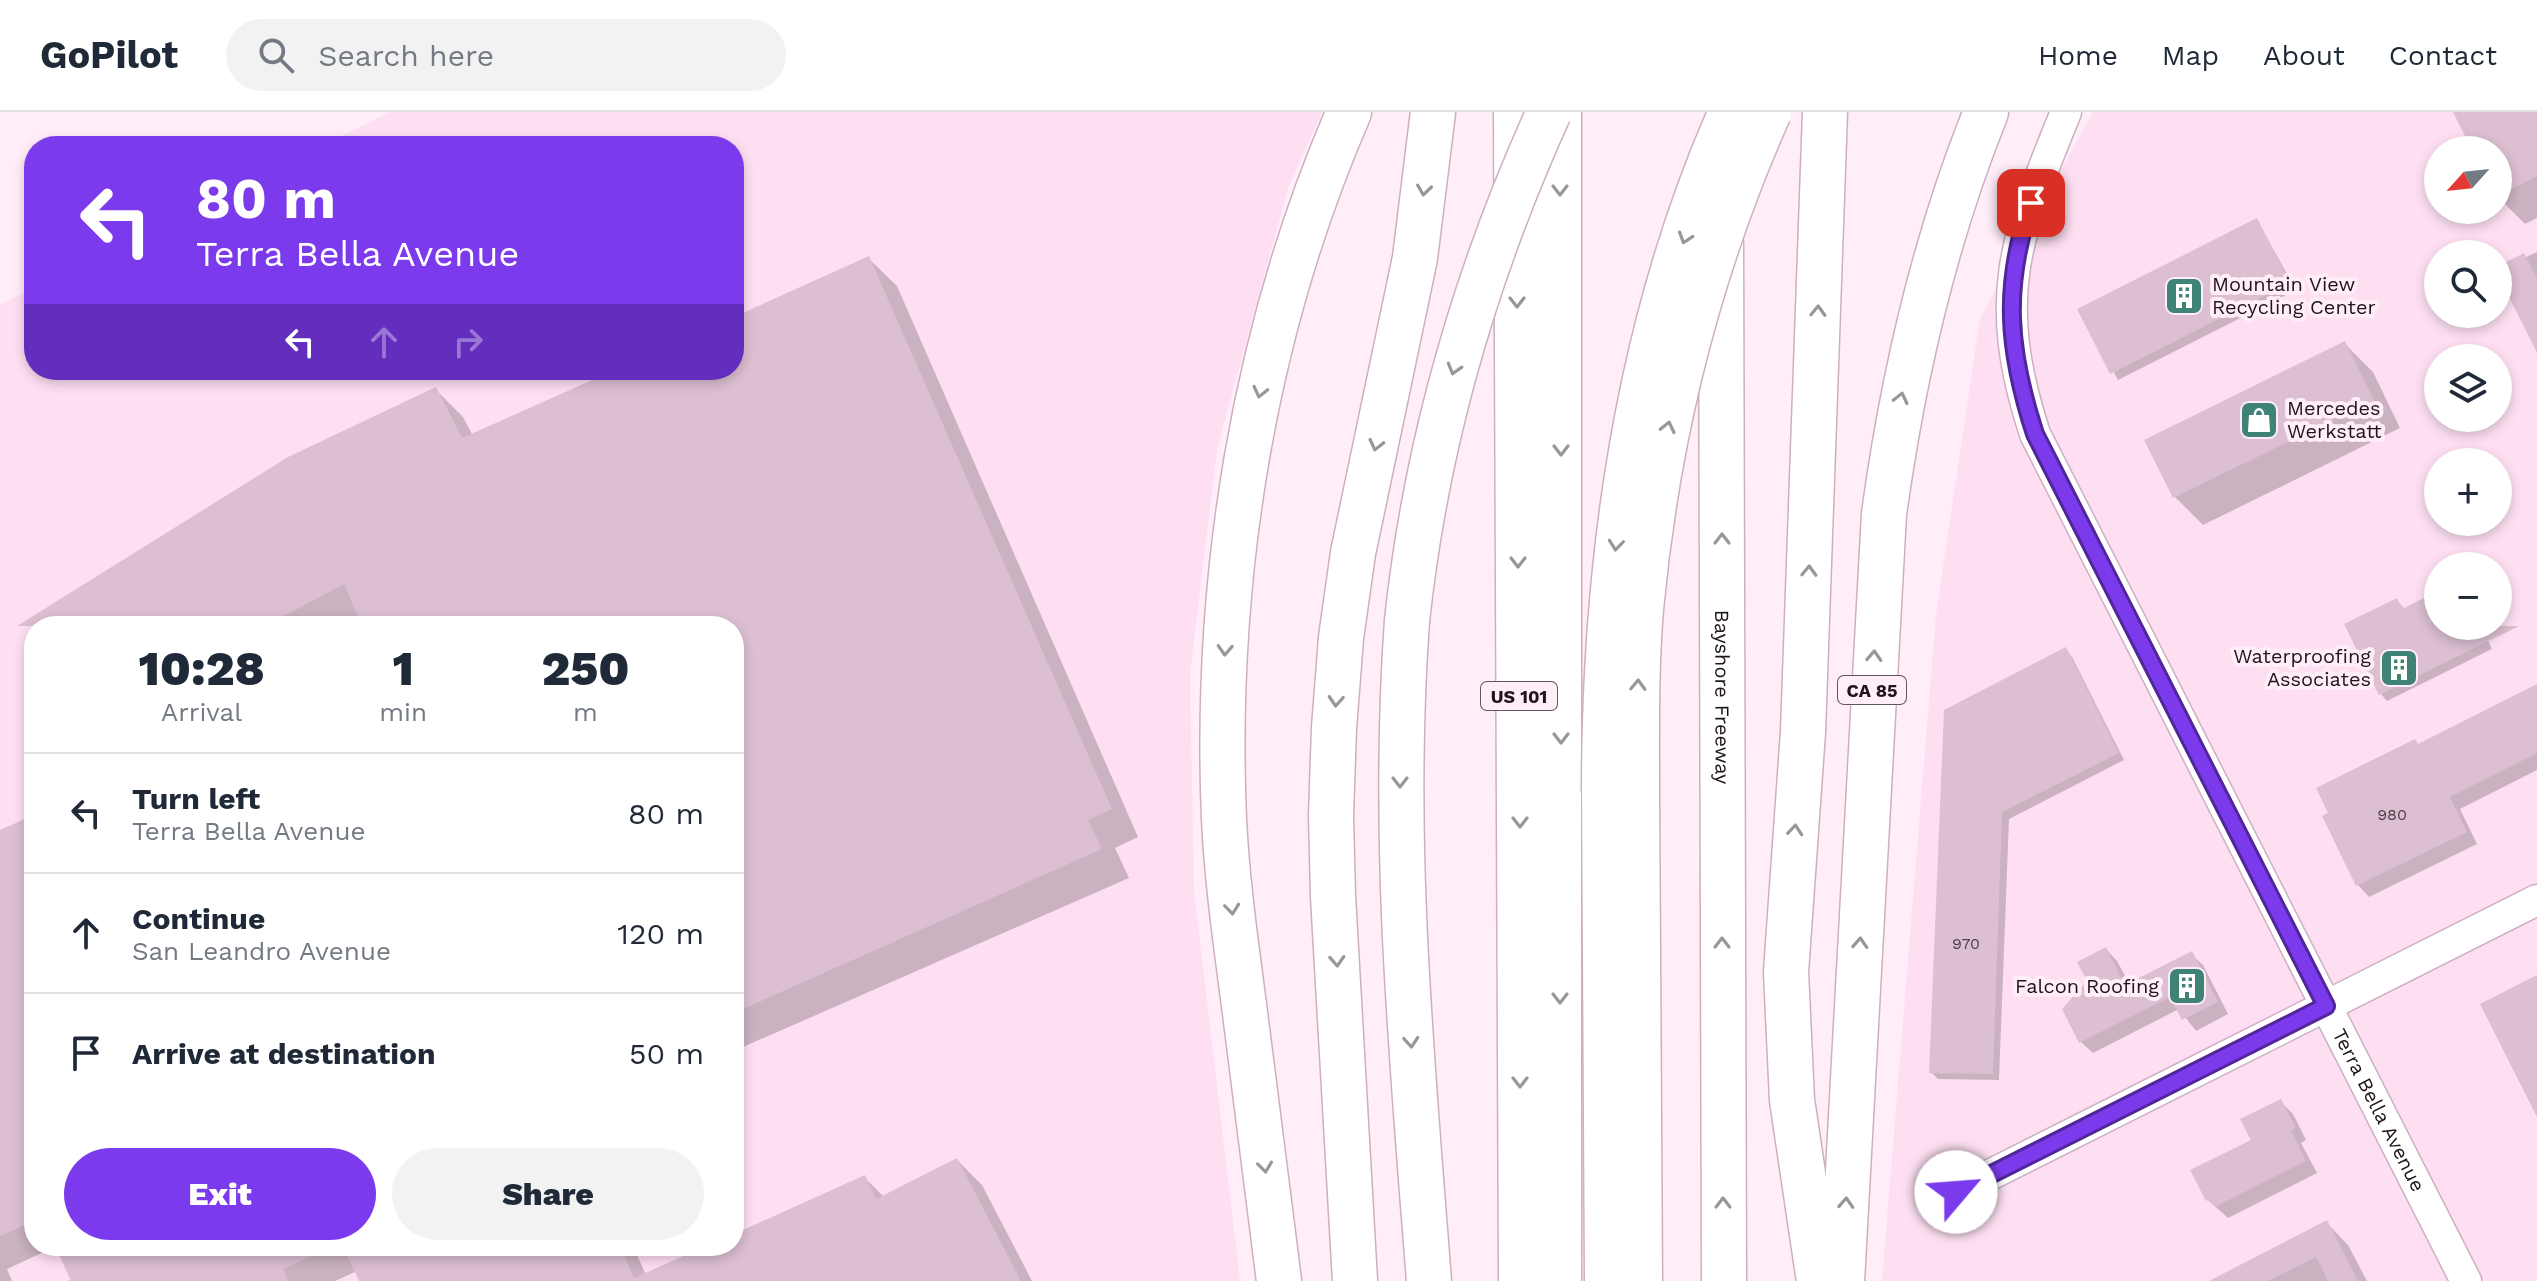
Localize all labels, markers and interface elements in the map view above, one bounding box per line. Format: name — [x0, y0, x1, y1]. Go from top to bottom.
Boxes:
search box — [226, 19, 786, 91]
text: GoPilot — [40, 33, 178, 77]
icon: search — [254, 33, 298, 77]
text: Search here — [318, 38, 494, 73]
text: Home — [2038, 39, 2118, 72]
text: Map — [2162, 39, 2219, 72]
text: About — [2263, 39, 2345, 72]
text: Contact — [2389, 39, 2497, 72]
north arrow — [2424, 136, 2512, 224]
map controls — [2424, 136, 2512, 640]
text: 80 m — [196, 166, 336, 232]
icon: left — [64, 168, 168, 272]
pin — [1997, 169, 2065, 237]
icon: arrive — [2009, 181, 2053, 225]
one-way arrow — [1416, 183, 1433, 196]
one-way arrow — [1551, 184, 1569, 197]
one-way arrow — [1678, 230, 1694, 244]
text: Terra Bella Avenue — [196, 233, 519, 275]
button: search — [2424, 240, 2512, 328]
place label: Mountain View Recycling Center — [2212, 272, 2376, 319]
building icon: Mountain View Recycling Center — [2163, 275, 2205, 317]
one-way arrow — [1508, 296, 1526, 309]
one-way arrow — [1810, 304, 1827, 317]
icon: left — [278, 320, 322, 364]
icon: ahead — [362, 320, 406, 364]
icon: right — [446, 320, 490, 364]
button: layers — [2424, 344, 2512, 432]
one-way arrow — [1447, 361, 1463, 375]
one-way arrow — [1253, 385, 1270, 399]
one-way arrow — [1892, 391, 1909, 405]
place label: Mercedes Werkstatt — [2287, 396, 2382, 443]
shop icon: Mercedes Werkstatt — [2238, 399, 2280, 441]
one-way arrow — [1659, 420, 1676, 434]
one-way arrow — [1368, 437, 1385, 451]
one-way arrow — [1552, 444, 1570, 457]
button: + — [2424, 448, 2512, 536]
one-way arrow — [1713, 532, 1731, 545]
one-way arrow — [1607, 539, 1624, 552]
button: − — [2424, 552, 2512, 640]
one-way arrow — [1509, 556, 1527, 569]
one-way arrow — [1800, 564, 1817, 577]
street label: Bayshore Freeway — [1710, 610, 1735, 785]
text: 10:28 — [138, 640, 265, 697]
text: 1 — [392, 640, 414, 697]
text: 250 — [541, 640, 630, 697]
one-way arrow — [1217, 644, 1234, 657]
place label: Waterproofing Associates — [2233, 644, 2371, 691]
building icon: Waterproofing Associates — [2378, 647, 2420, 689]
one-way arrow — [1865, 649, 1882, 662]
road number: CA 85 — [1838, 676, 1906, 704]
one-way arrow — [1629, 678, 1646, 691]
road number: US 101 — [1481, 682, 1557, 710]
one-way arrow — [1328, 695, 1345, 708]
text: Arrival — [161, 697, 242, 727]
text: min — [379, 697, 427, 727]
text: m — [573, 697, 598, 727]
one-way arrow — [1552, 732, 1570, 745]
one-way arrow — [1391, 776, 1408, 789]
text: Turn left — [132, 781, 260, 816]
icon: left — [64, 791, 108, 835]
text: 80 m — [628, 796, 704, 831]
house number: 980 — [2377, 805, 2407, 824]
text: Terra Bella Avenue — [132, 816, 365, 846]
one-way arrow — [1511, 816, 1529, 829]
one-way arrow — [1786, 823, 1803, 836]
text: Continue — [132, 901, 265, 936]
one-way arrow — [1224, 903, 1241, 916]
icon: ahead — [64, 911, 108, 955]
text: 120 m — [617, 916, 704, 951]
house number: 970 — [1952, 934, 1980, 953]
text: San Leandro Avenue — [132, 936, 391, 966]
one-way arrow — [1713, 936, 1731, 949]
one-way arrow — [1851, 936, 1868, 949]
one-way arrow — [1328, 955, 1345, 968]
building icon: Falcon Roofing — [2166, 965, 2208, 1007]
place label: Falcon Roofing — [2015, 974, 2159, 998]
one-way arrow — [1551, 992, 1569, 1005]
street label: Terra Bella Avenue — [2328, 1025, 2430, 1196]
icon: arrive — [64, 1031, 108, 1075]
text: Arrive at destination — [132, 1036, 436, 1071]
text: 50 m — [629, 1036, 704, 1071]
one-way arrow — [1402, 1036, 1419, 1049]
one-way arrow — [1511, 1076, 1529, 1089]
button: Exit — [64, 1148, 376, 1240]
button: Share — [392, 1148, 704, 1240]
position arrow — [1914, 1150, 1998, 1234]
one-way arrow — [1256, 1161, 1273, 1174]
one-way arrow — [1714, 1196, 1732, 1209]
one-way arrow — [1837, 1196, 1854, 1209]

